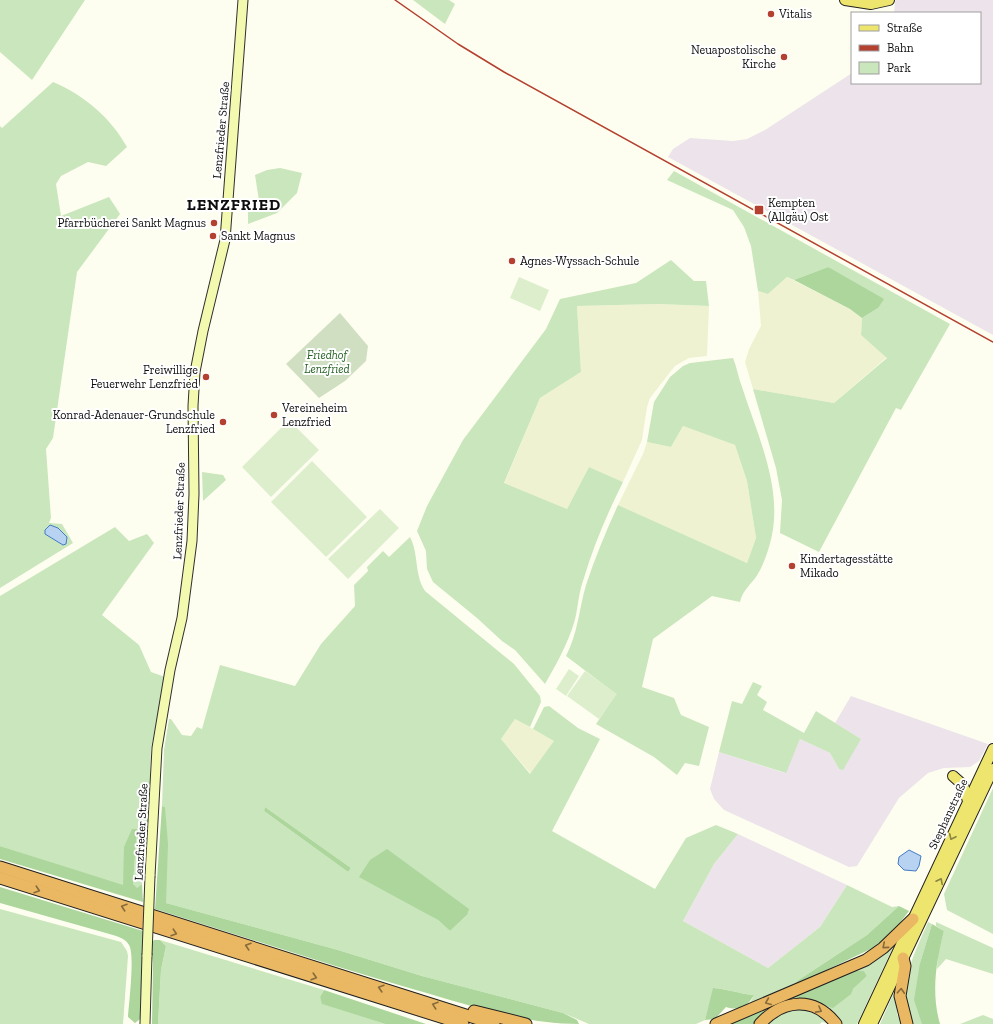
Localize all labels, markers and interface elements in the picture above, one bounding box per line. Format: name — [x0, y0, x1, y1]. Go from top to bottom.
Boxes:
place label: Vitalis — [778, 7, 812, 21]
marker: Vitalis — [766, 9, 776, 19]
legend — [851, 12, 981, 84]
text: Straße — [887, 21, 923, 35]
text: Bahn — [887, 41, 914, 55]
place label: Neuapostolische Kirche — [691, 43, 776, 71]
marker: Neuapostolische Kirche — [779, 52, 789, 62]
text: Park — [887, 61, 912, 75]
street label: Lenzfrieder Straße — [210, 81, 232, 179]
district label: LENZFRIED — [187, 195, 281, 214]
place label: Kempten (Allgäu) Ost — [768, 196, 829, 224]
marker: Kempten (Allgäu) Ost — [753, 204, 765, 216]
place label: Pfarrbücherei Sankt Magnus — [57, 216, 206, 230]
marker: Pfarrbücherei Sankt Magnus — [209, 218, 219, 228]
place label: Sankt Magnus — [221, 229, 295, 243]
marker: Sankt Magnus — [208, 231, 218, 241]
place label: Agnes-Wyssach-Schule — [520, 254, 640, 268]
marker: Agnes-Wyssach-Schule — [507, 256, 517, 266]
park label: Friedhof Lenzfried — [304, 348, 350, 376]
place label: Freiwillige Feuerwehr Lenzfried — [90, 363, 198, 391]
marker: Freiwillige Feuerwehr Lenzfried — [201, 372, 211, 382]
place label: Vereineheim Lenzfried — [281, 401, 348, 429]
place label: Konrad-Adenauer-Grundschule Lenzfried — [53, 408, 215, 436]
marker: Vereineheim Lenzfried — [269, 410, 279, 420]
marker: Konrad-Adenauer-Grundschule Lenzfried — [218, 417, 228, 427]
street label: Lenzfrieder Straße — [170, 462, 188, 560]
place label: Kindertagesstätte Mikado — [800, 552, 893, 580]
marker: Kindertagesstätte Mikado — [787, 561, 797, 571]
street label: Stephanstraße — [925, 776, 971, 852]
street label: Lenzfrieder Straße — [131, 783, 151, 881]
one-way arrow — [949, 832, 957, 840]
one-way arrow — [935, 878, 943, 885]
one-way arrow — [34, 885, 41, 894]
one-way arrow — [120, 903, 127, 911]
one-way arrow — [171, 929, 178, 937]
one-way arrow — [244, 942, 251, 951]
one-way arrow — [882, 942, 889, 949]
one-way arrow — [310, 973, 317, 981]
one-way arrow — [378, 984, 385, 993]
one-way arrow — [896, 988, 905, 994]
one-way arrow — [765, 998, 772, 1006]
one-way arrow — [432, 1001, 439, 1010]
one-way arrow — [815, 1005, 822, 1013]

